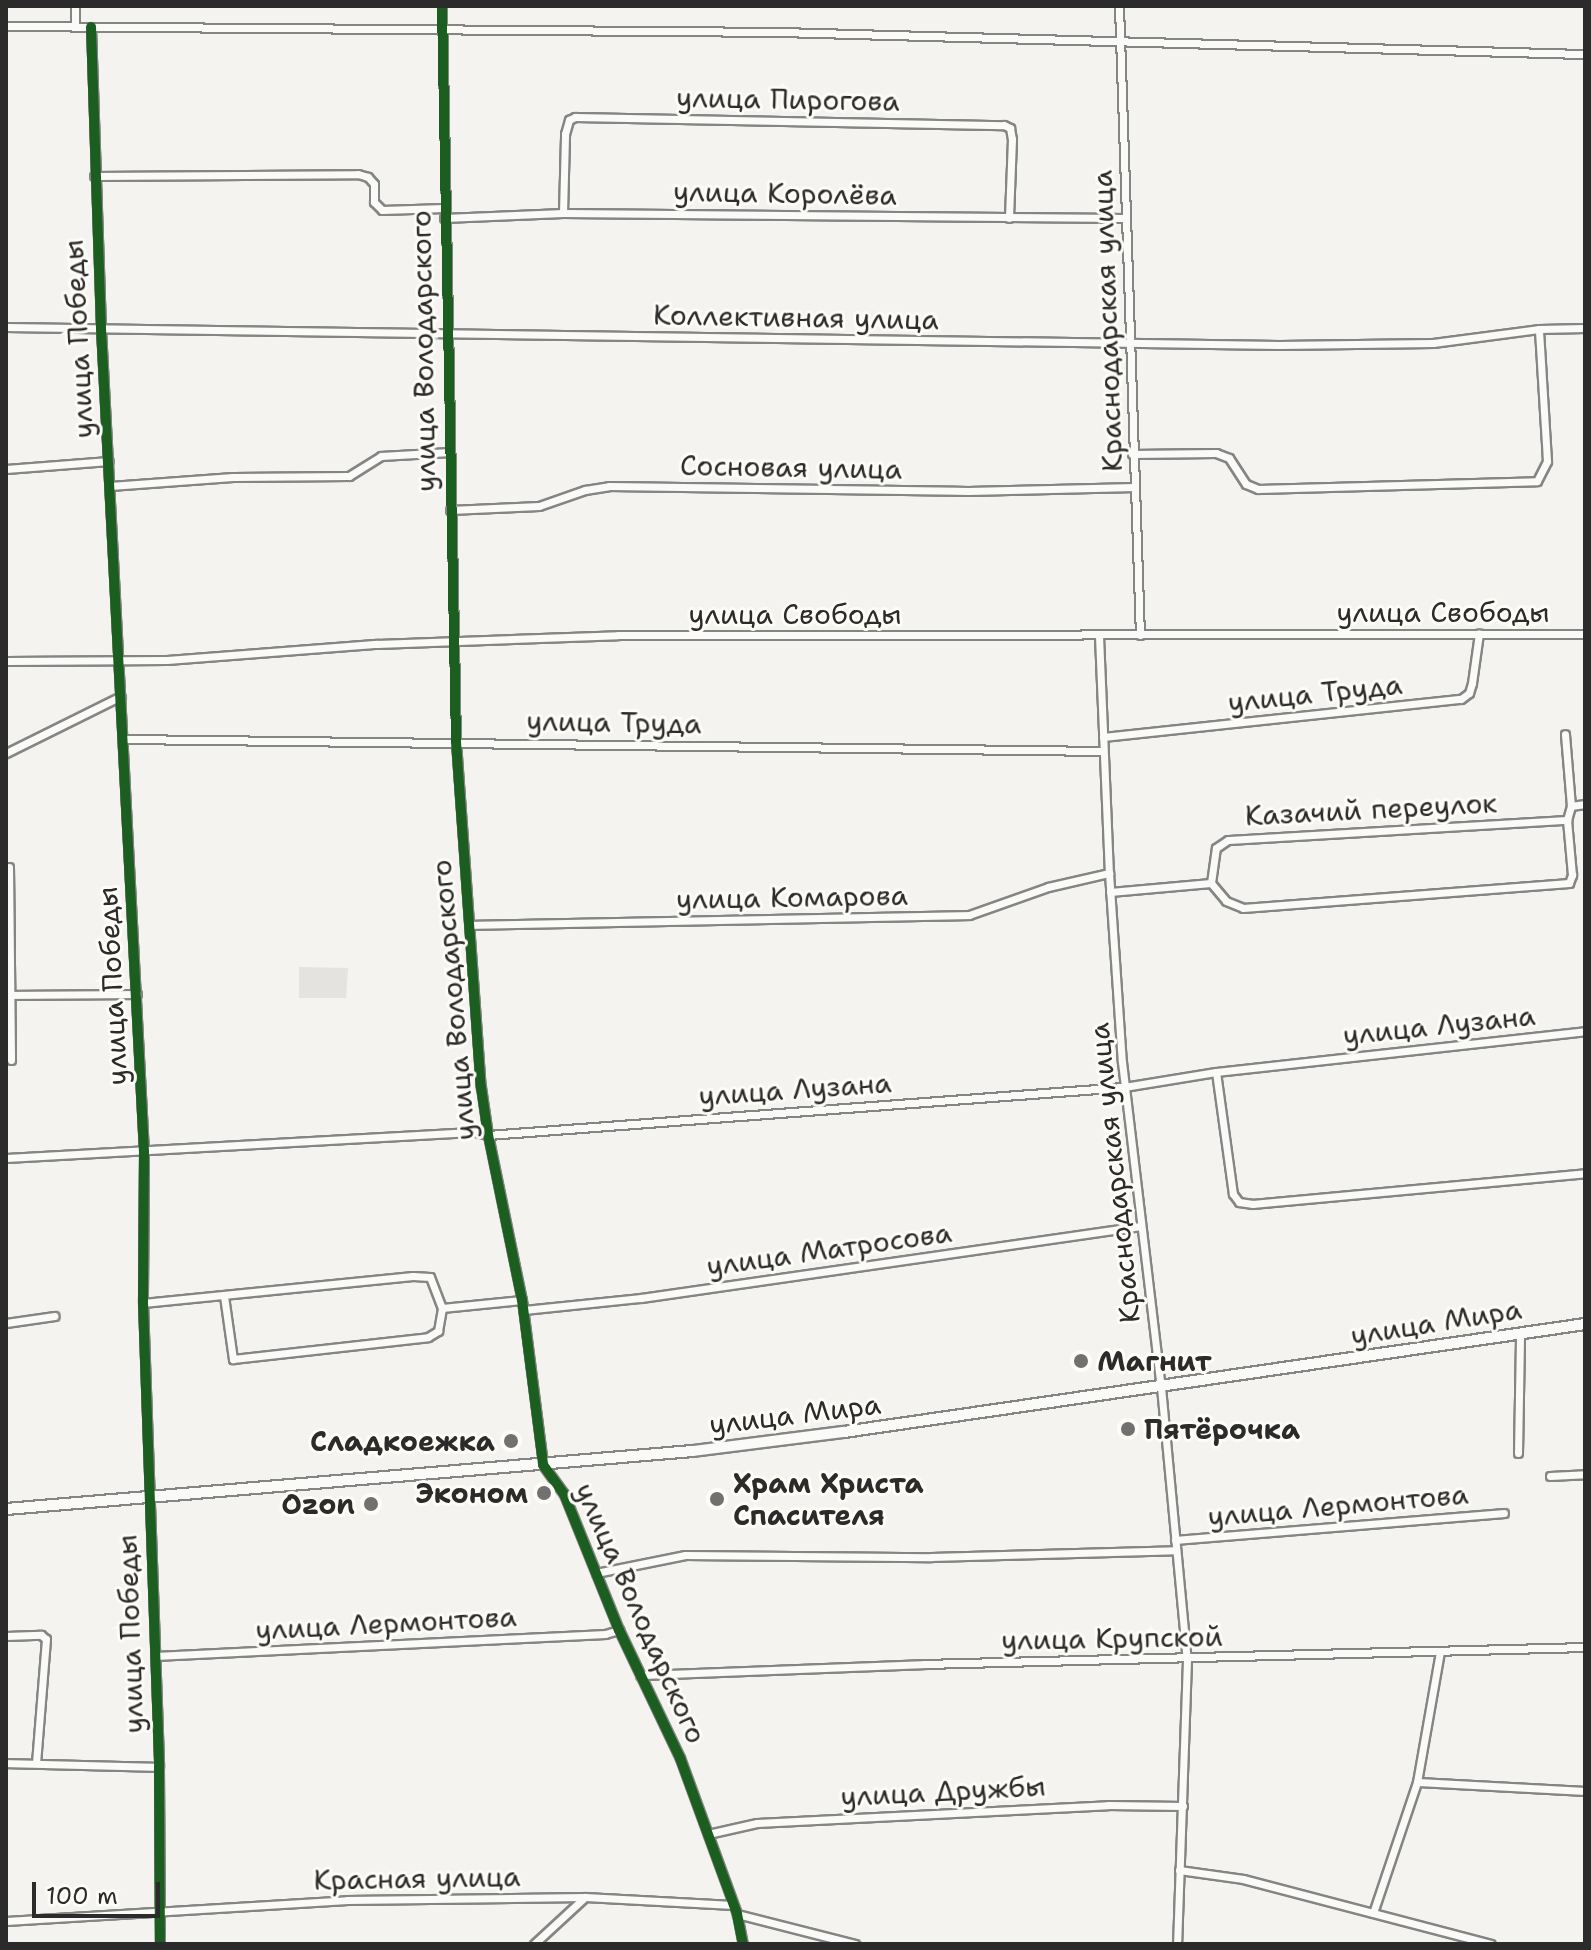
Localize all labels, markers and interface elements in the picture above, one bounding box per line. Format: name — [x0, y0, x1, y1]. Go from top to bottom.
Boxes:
street label: улица Пирогова — [676, 80, 900, 118]
street label: Краснодарская улица — [1085, 170, 1129, 472]
street label: улица Королёва — [673, 174, 897, 212]
street label: улица Володарского — [404, 210, 442, 492]
street label: улица Победы — [56, 239, 100, 439]
street label: Коллективная улица — [653, 298, 939, 336]
street label: Сосновая улица — [680, 448, 902, 486]
street label: улица Свободы — [1336, 595, 1550, 629]
street label: улица Свободы — [688, 597, 902, 631]
street label: улица Труда — [1226, 667, 1404, 719]
street label: улица Труда — [526, 704, 702, 740]
street label: Казачий переулок — [1244, 786, 1498, 832]
street label: улица Володарского — [424, 858, 482, 1142]
street label: улица Комарова — [676, 878, 908, 916]
street label: улица Победы — [90, 886, 134, 1086]
street label: улица Лузана — [1341, 998, 1537, 1052]
street label: Краснодарская улица — [1082, 1021, 1146, 1325]
street label: улица Лузана — [697, 1066, 893, 1112]
street label: улица Матросова — [704, 1215, 954, 1283]
street label: улица Мира — [1348, 1292, 1524, 1352]
place label: Магнит — [1097, 1344, 1211, 1378]
marker: Магнит — [1072, 1352, 1090, 1370]
street label: улица Мира — [707, 1387, 883, 1441]
place label: Пятёрочка — [1144, 1412, 1300, 1446]
marker: Пятёрочка — [1119, 1420, 1137, 1438]
place label: Сладкоежка — [310, 1424, 495, 1458]
marker: Сладкоежка — [502, 1432, 520, 1450]
place label: Храм Христа Спасителя — [733, 1466, 924, 1532]
place label: Эконом — [416, 1476, 528, 1510]
street label: улица Володарского — [568, 1477, 714, 1749]
street label: улица Лермонтова — [1206, 1477, 1470, 1533]
marker: Эконом — [535, 1484, 553, 1502]
place label: Ozon — [281, 1487, 355, 1521]
marker: Храм Христа Спасителя — [708, 1490, 726, 1508]
marker: Ozon — [362, 1495, 380, 1513]
street label: улица Победы — [110, 1534, 150, 1734]
street label: улица Лермонтова — [255, 1599, 517, 1647]
street label: улица Крупской — [1001, 1619, 1223, 1657]
street label: улица Дружбы — [840, 1769, 1046, 1813]
street label: Красная улица — [313, 1859, 521, 1897]
scale bar — [36, 1866, 164, 1916]
text: 100 m — [46, 1880, 118, 1912]

